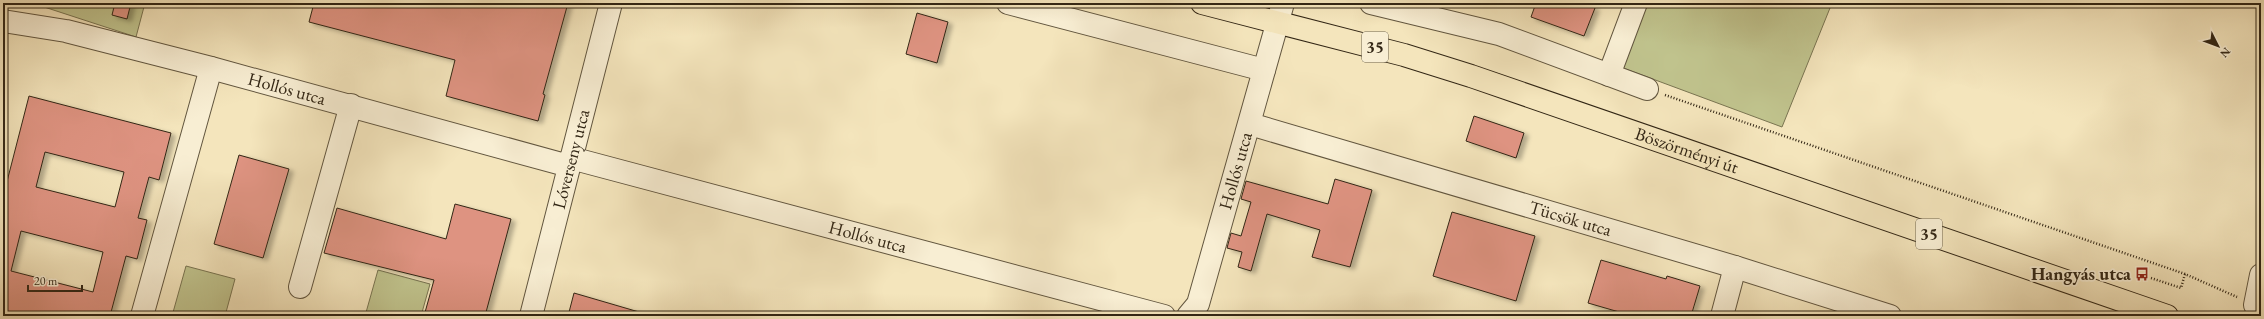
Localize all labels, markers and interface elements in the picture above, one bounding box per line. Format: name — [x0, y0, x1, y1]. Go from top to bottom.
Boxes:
north arrow — [2198, 26, 2238, 66]
road number: 35 — [1362, 32, 1388, 62]
text: N — [2217, 45, 2234, 61]
street label: Hollós utca — [245, 67, 329, 110]
street label: Lóverseny utca — [547, 106, 595, 211]
street label: Böszörményi út — [1632, 121, 1742, 179]
street label: Hollós utca — [1213, 128, 1257, 212]
street label: Tücsök utca — [1527, 195, 1615, 241]
street label: Hollós utca — [826, 215, 910, 258]
road number: 35 — [1916, 219, 1942, 249]
place label: Hangyás utca — [2031, 262, 2131, 285]
bus stop icon: Hangyás utca — [2134, 266, 2150, 282]
scale bar — [28, 267, 82, 293]
text: 20 m — [34, 273, 58, 289]

